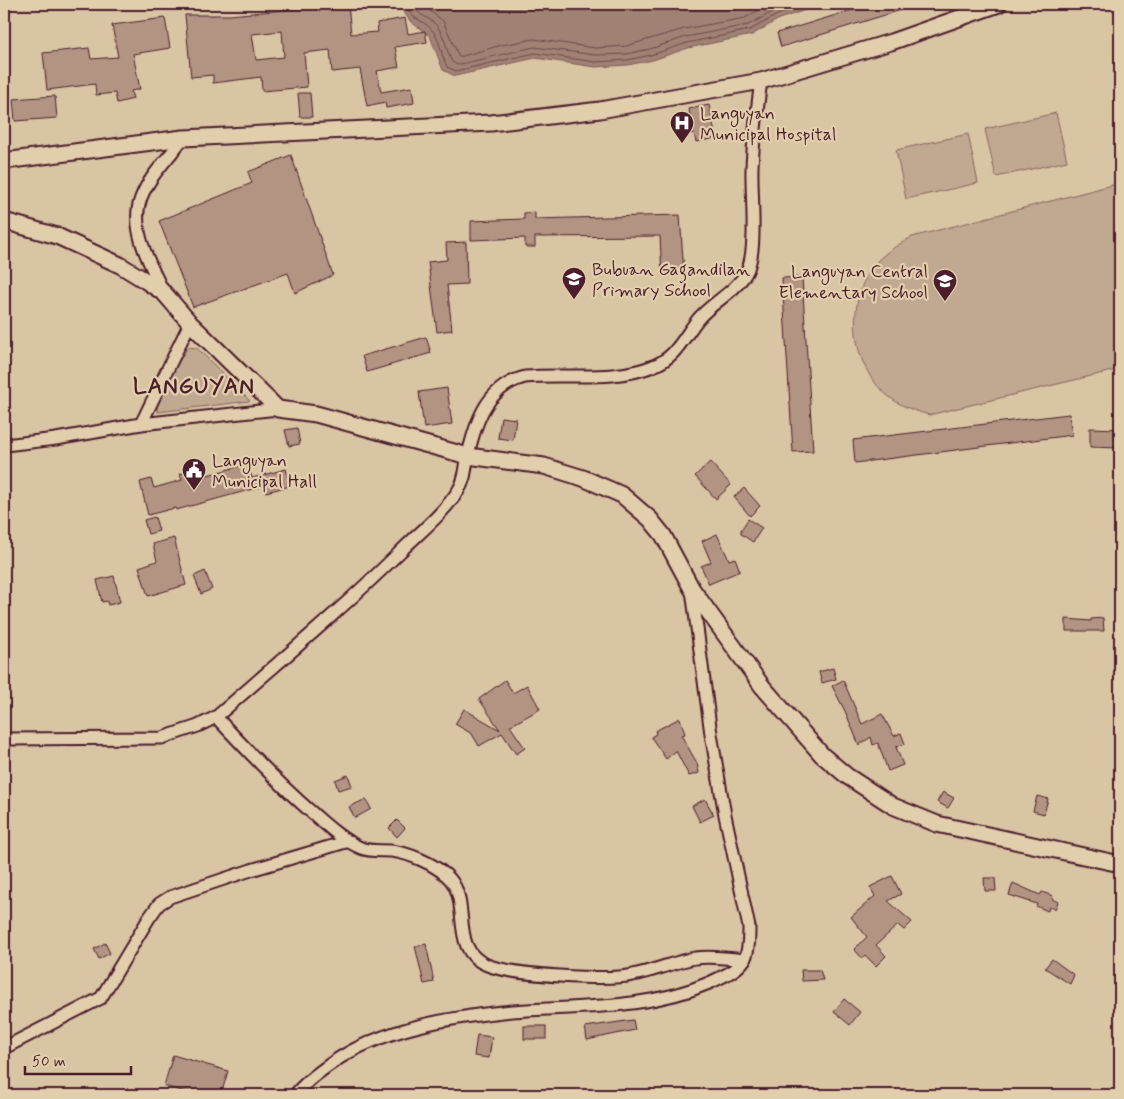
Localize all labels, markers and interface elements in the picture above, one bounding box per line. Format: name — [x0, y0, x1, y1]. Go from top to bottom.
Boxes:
place label: Languyan Municipal Hospital — [700, 102, 836, 147]
hospital icon: Languyan Municipal Hospital — [669, 110, 695, 144]
place label: Bubuan Gagandilan Primary School — [592, 258, 750, 303]
place label: Languyan Central Elementary School — [778, 260, 928, 305]
school or university icon: Bubuan Gagandilan Primary School — [561, 266, 587, 300]
school or university icon: Languyan Central Elementary School — [932, 268, 958, 302]
district label: LANGUYAN — [133, 373, 255, 401]
place label: Languyan Municipal Hall — [212, 449, 317, 494]
public building icon: Languyan Municipal Hall — [181, 457, 207, 491]
scale bar — [25, 1044, 131, 1076]
text: 50 m — [32, 1052, 66, 1072]

